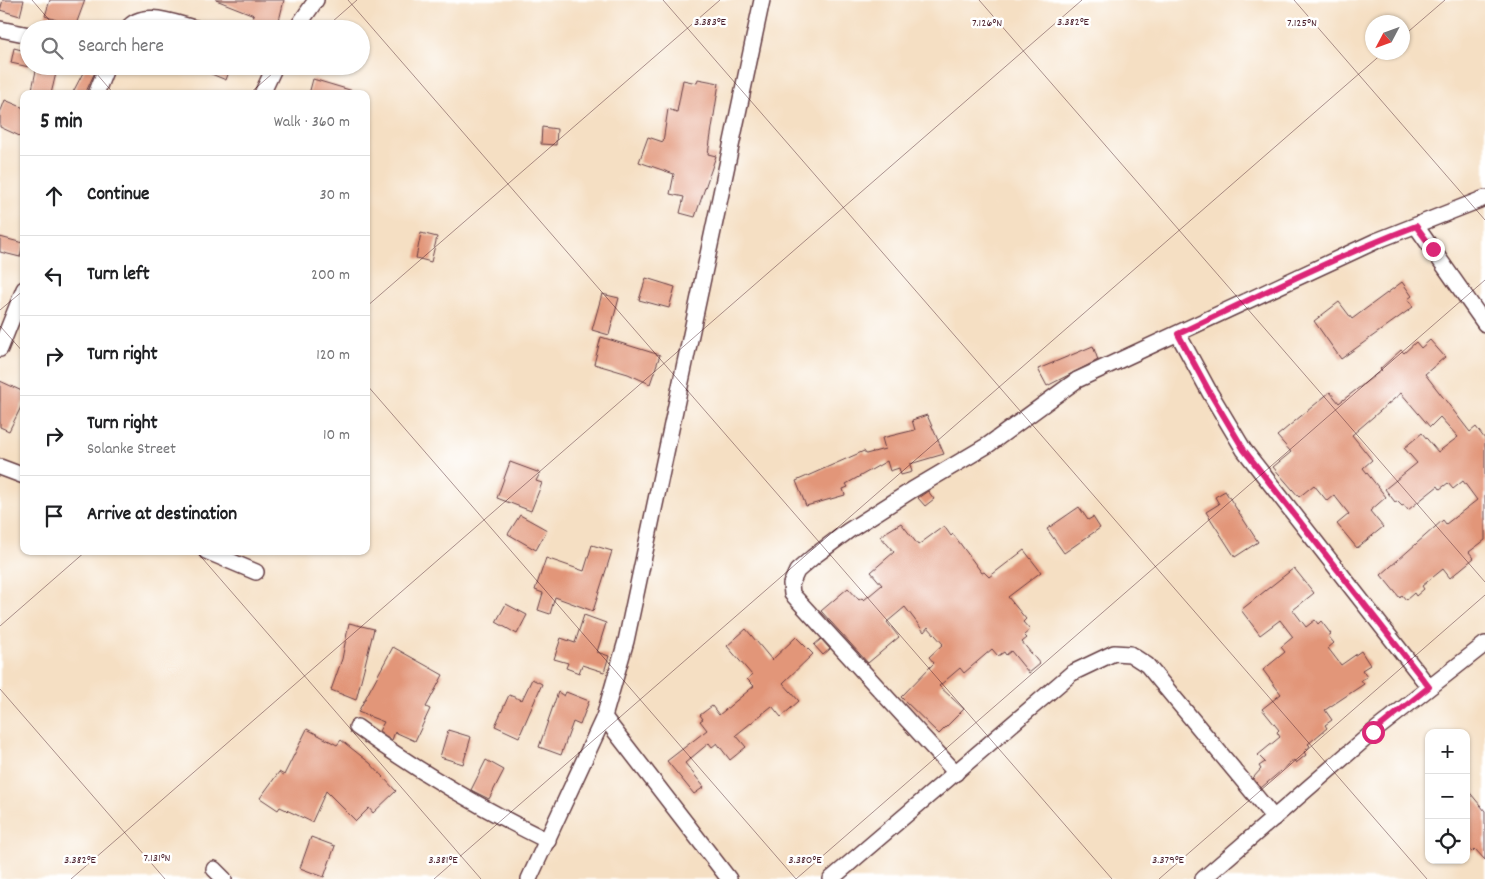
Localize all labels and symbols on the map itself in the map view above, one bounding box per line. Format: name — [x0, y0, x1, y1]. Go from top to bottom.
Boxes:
text: 3.383°E — [694, 14, 727, 31]
text: 3.382°E — [1057, 14, 1090, 31]
text: 7.126°N — [972, 15, 1002, 32]
text: 7.125°N — [1287, 15, 1317, 32]
north arrow — [1365, 15, 1410, 60]
route end — [1422, 238, 1445, 261]
route start — [1362, 721, 1385, 744]
text: 7.131°N — [144, 850, 171, 867]
text: 3.382°E — [64, 852, 97, 869]
text: 3.381°E — [428, 852, 458, 869]
text: 3.380°E — [788, 852, 822, 869]
text: 3.379°E — [1152, 852, 1185, 869]

